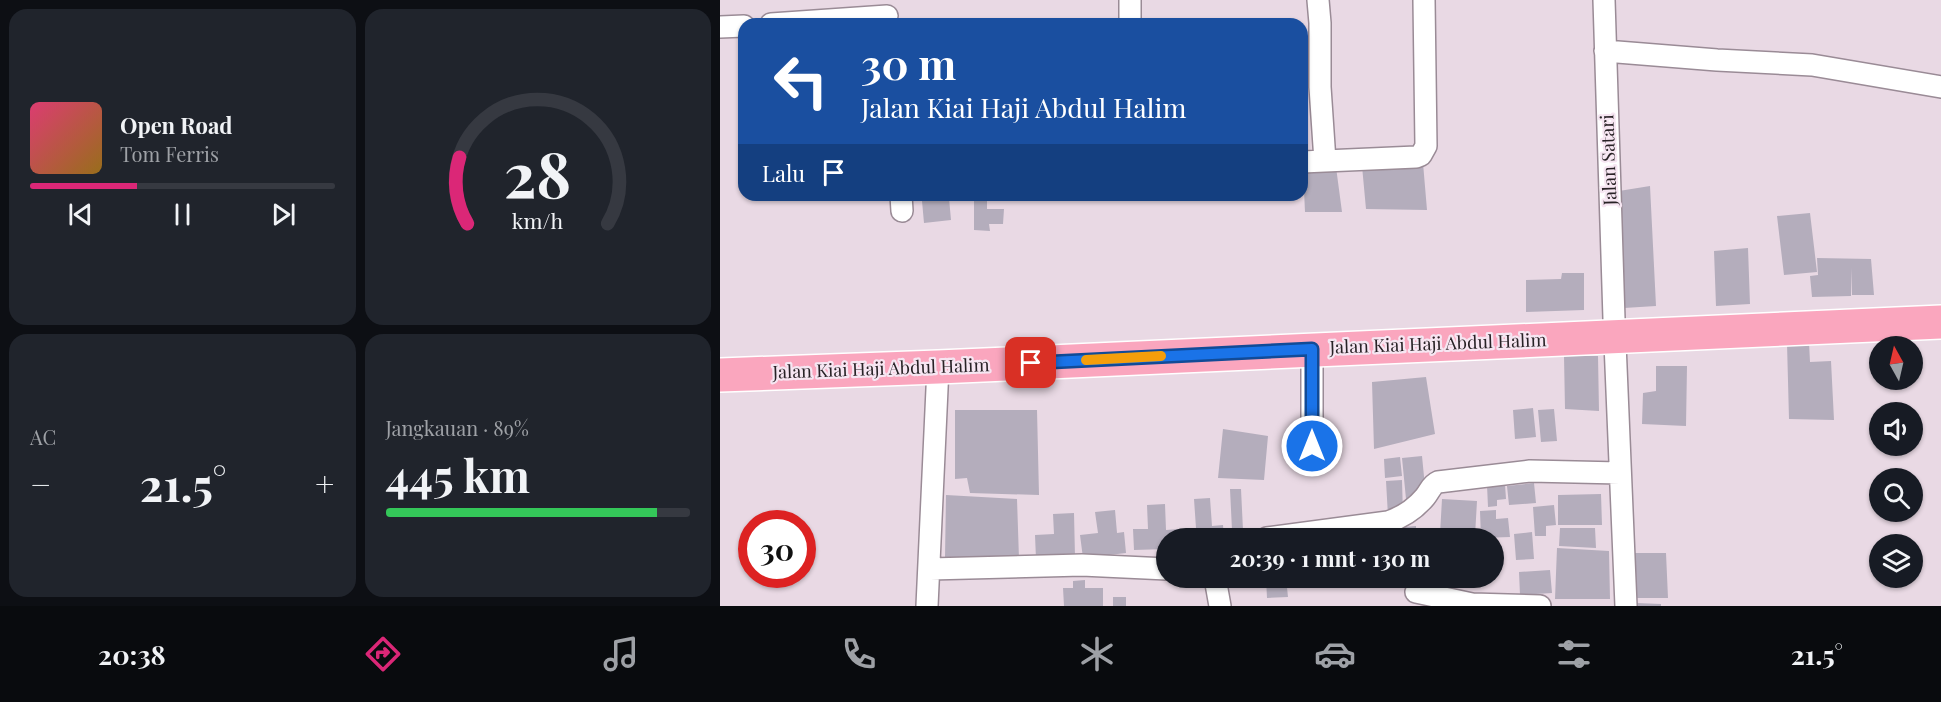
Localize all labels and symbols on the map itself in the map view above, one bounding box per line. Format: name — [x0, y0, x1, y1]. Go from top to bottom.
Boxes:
street label: Jalan Satari — [1594, 114, 1622, 207]
street label: Jalan Kiai Haji Abdul Halim — [1328, 327, 1547, 359]
north arrow — [1869, 336, 1923, 390]
pin — [1005, 337, 1056, 388]
street label: Jalan Kiai Haji Abdul Halim — [771, 352, 990, 384]
position arrow — [1280, 414, 1344, 478]
speed limit sign: 30 — [738, 510, 816, 588]

